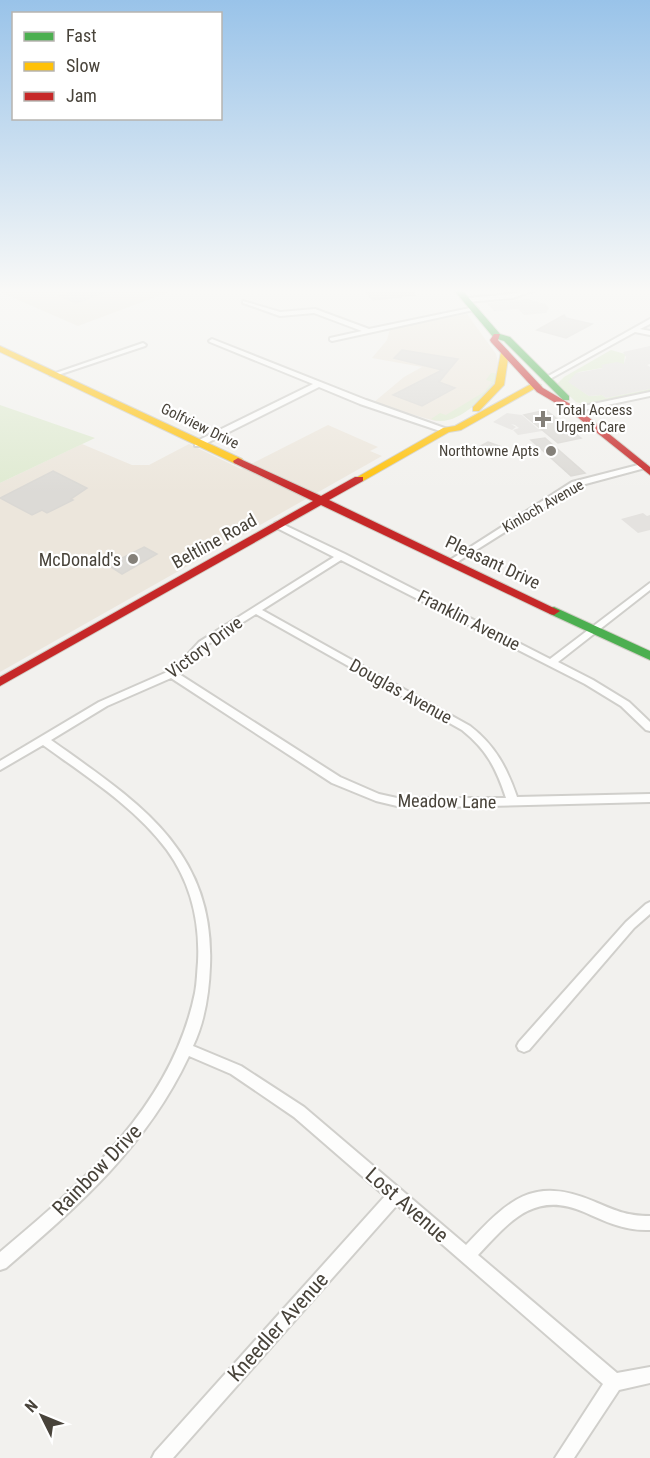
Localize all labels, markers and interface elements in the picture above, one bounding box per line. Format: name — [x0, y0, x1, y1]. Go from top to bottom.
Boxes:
legend — [12, 12, 222, 120]
text: Fast — [66, 25, 97, 46]
text: Slow — [66, 55, 101, 76]
text: Jam — [66, 85, 97, 106]
street label: Golfview Drive — [158, 399, 242, 453]
place label: Total Access Urgent Care — [556, 401, 632, 436]
marker: Total Access Urgent Care — [534, 410, 552, 428]
place label: Northtowne Apts — [439, 442, 539, 460]
marker: Northtowne Apts — [544, 444, 558, 458]
street label: Kinloch Avenue — [499, 476, 587, 536]
street label: Beltline Road — [168, 509, 260, 573]
street label: Pleasant Drive — [442, 531, 544, 593]
place label: McDonald's — [39, 549, 121, 570]
marker: McDonald's — [126, 552, 140, 566]
street label: Franklin Avenue — [414, 585, 524, 655]
street label: Victory Drive — [162, 612, 246, 682]
street label: Douglas Avenue — [346, 654, 456, 728]
street label: Meadow Lane — [397, 790, 497, 812]
street label: Rainbow Drive — [48, 1119, 147, 1221]
street label: Lost Avenue — [361, 1163, 453, 1247]
street label: Kneedler Avenue — [223, 1268, 333, 1386]
north arrow — [12, 1386, 72, 1446]
text: N — [21, 1396, 42, 1416]

